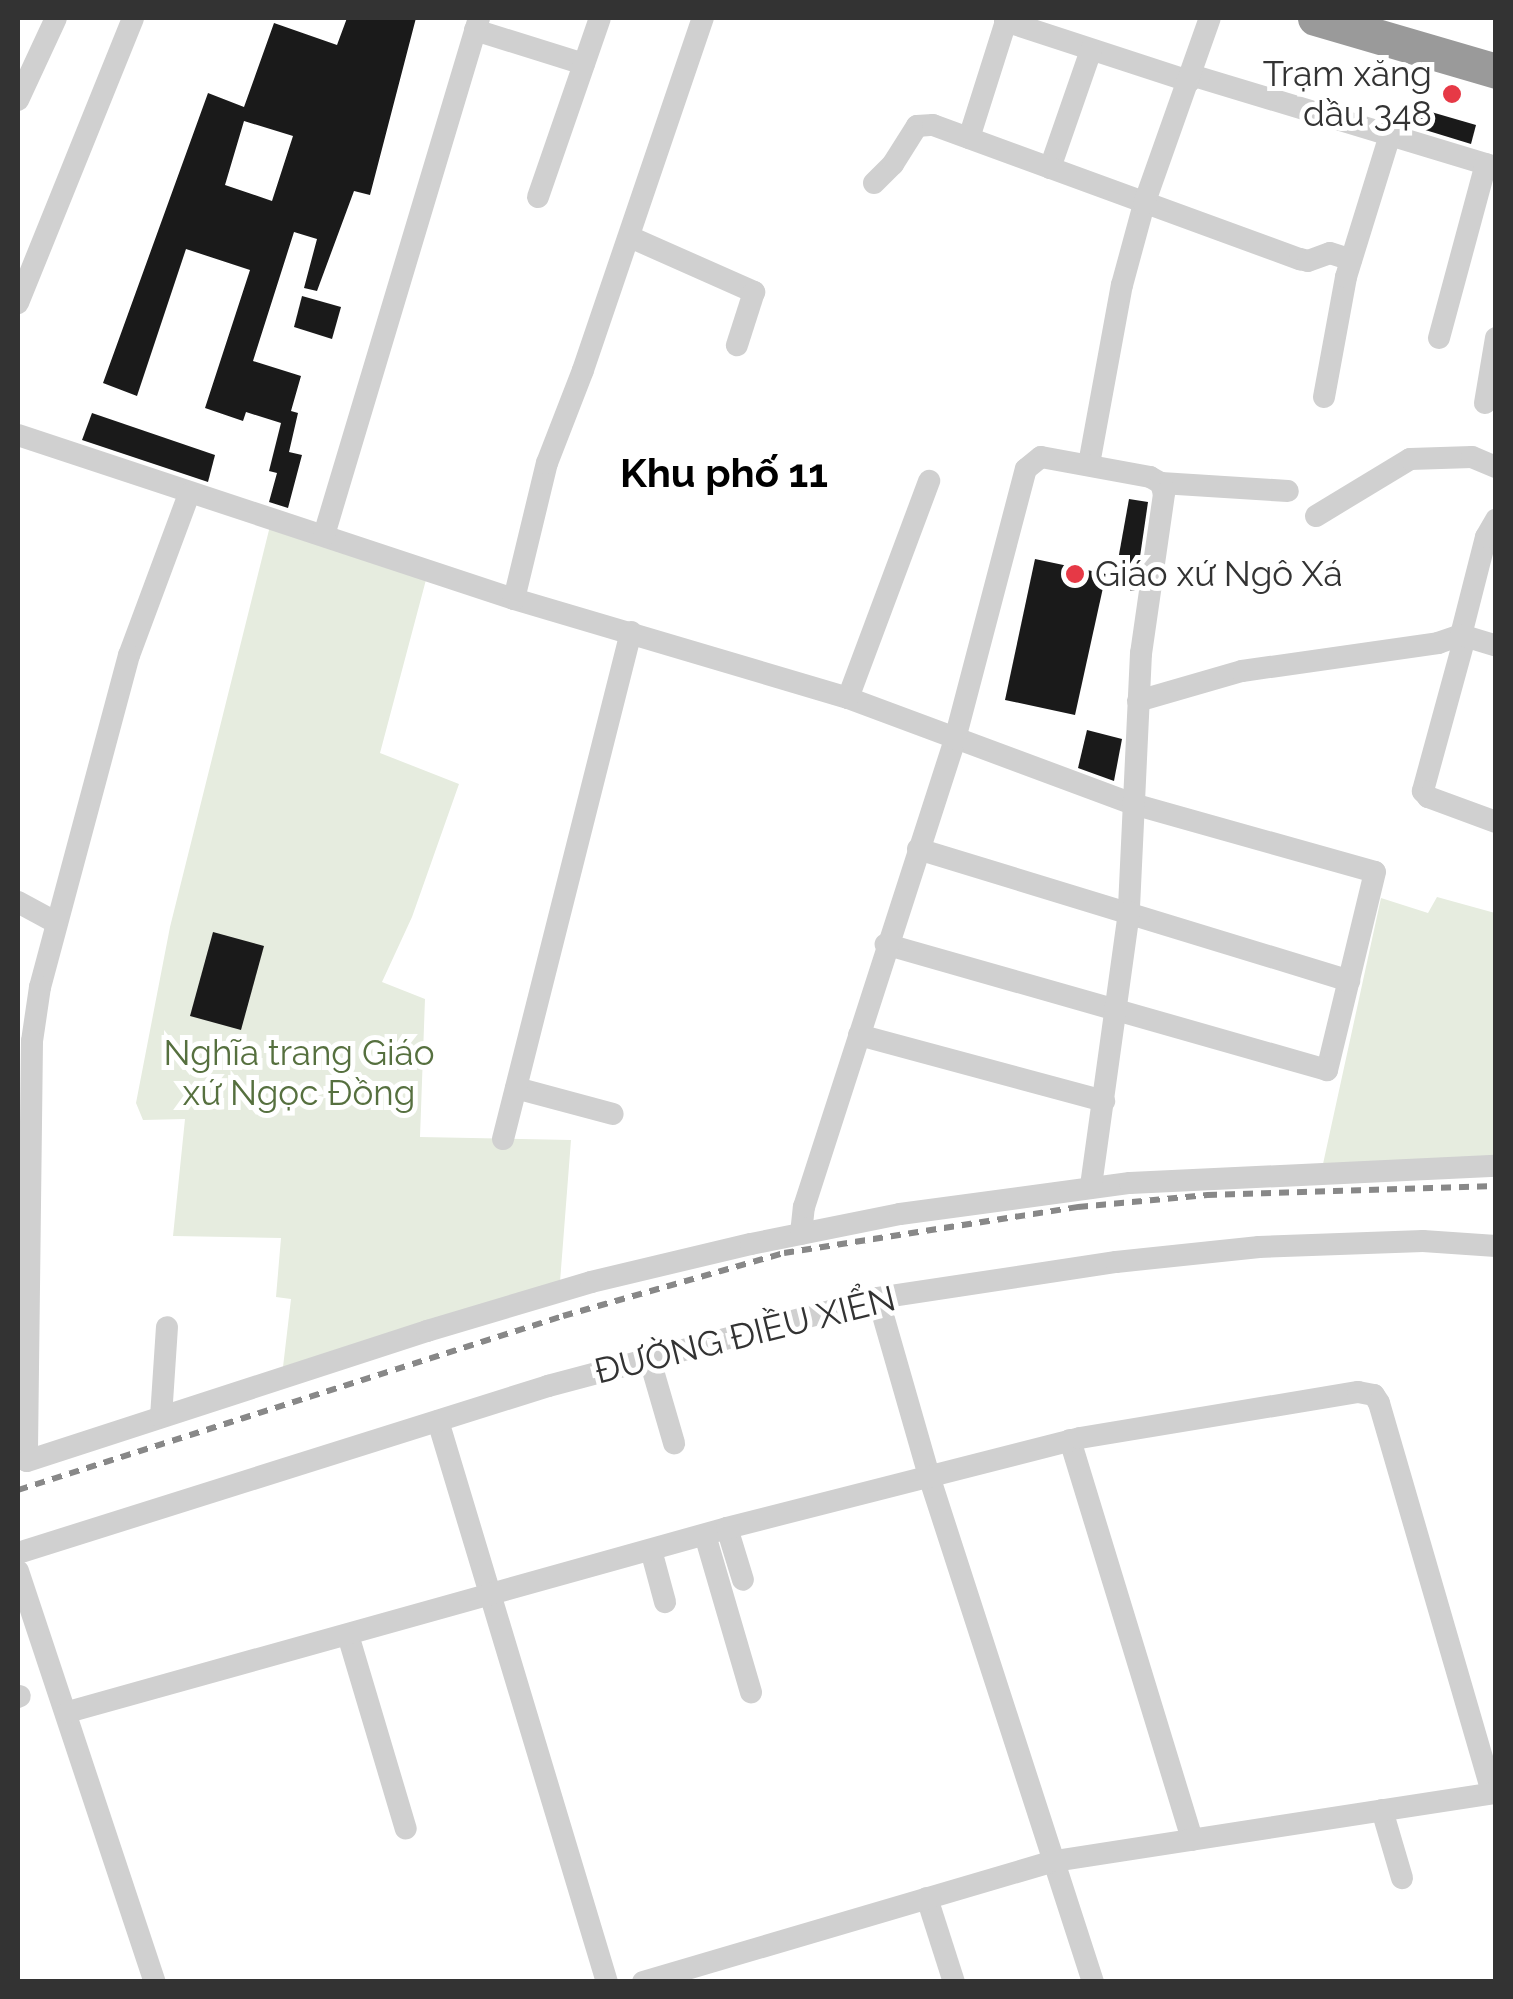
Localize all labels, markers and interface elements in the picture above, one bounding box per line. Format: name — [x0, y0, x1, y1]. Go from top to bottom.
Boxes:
place label: Trạm xăng dầu 348 — [1263, 53, 1432, 135]
marker: Trạm xăng dầu 348 — [1441, 83, 1463, 105]
district label: Khu phố 11 — [620, 449, 828, 497]
place label: Giáo xứ Ngô Xá — [1095, 553, 1343, 595]
marker: Giáo xứ Ngô Xá — [1064, 563, 1086, 585]
park label: Nghĩa trang Giáo xứ Ngọc Đồng — [164, 1032, 434, 1114]
street label: ĐƯỜNG ĐIỀU XIỂN — [590, 1277, 900, 1393]

